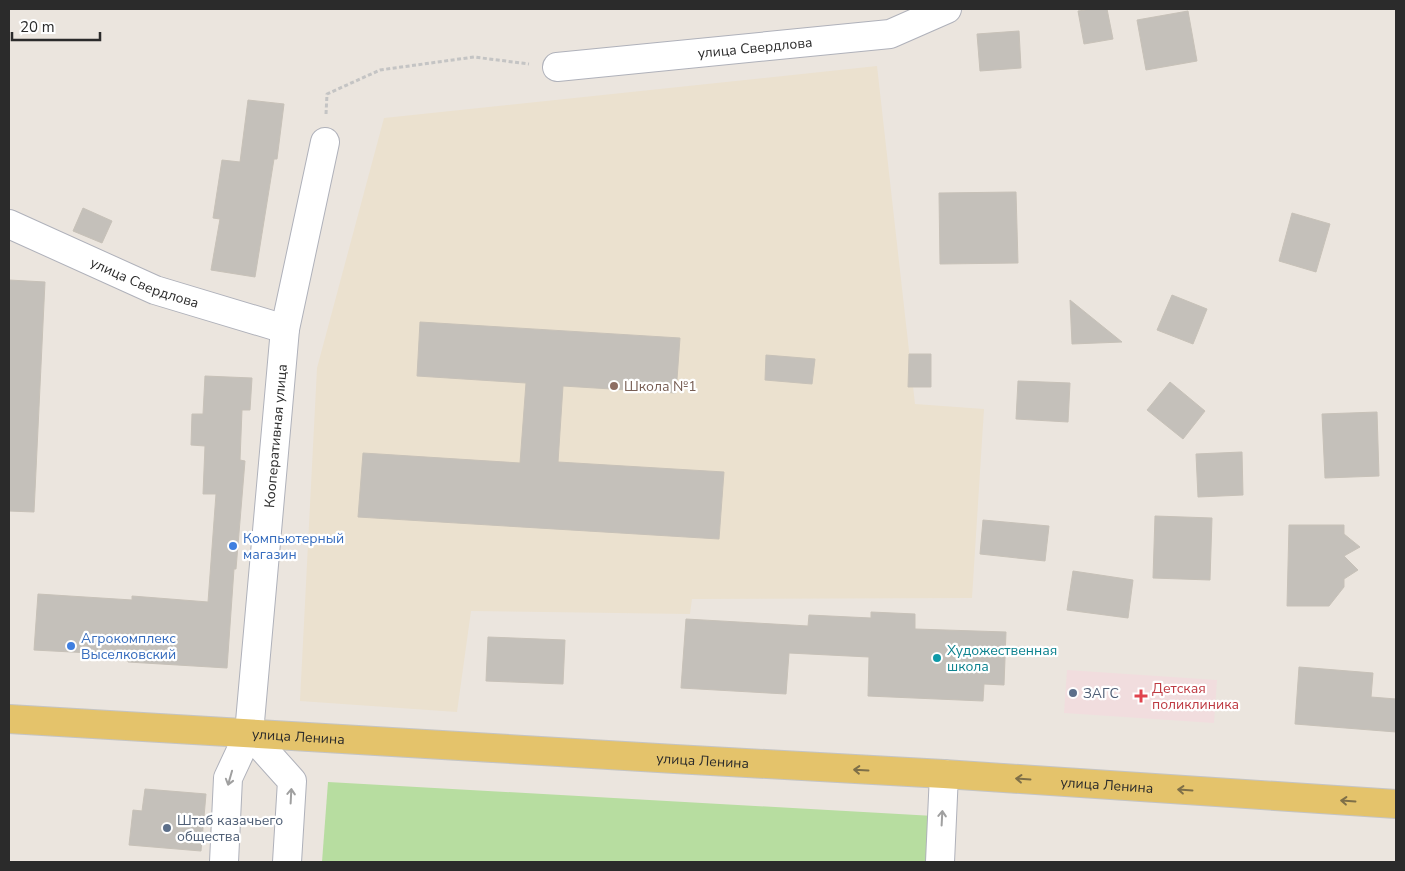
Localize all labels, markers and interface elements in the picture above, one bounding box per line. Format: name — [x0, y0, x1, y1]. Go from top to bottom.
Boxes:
scale bar — [12, 10, 100, 42]
text: 20 m — [20, 17, 55, 37]
street label: улица Свердлова — [697, 33, 813, 63]
street label: улица Свердлова — [87, 253, 201, 313]
street label: Кооперативная улица — [260, 363, 292, 509]
place label: Школа №1 — [624, 377, 697, 396]
marker: Школа №1 — [608, 380, 620, 392]
place label: Компьютерный магазин — [243, 529, 344, 564]
marker: Компьютерный магазин — [227, 540, 239, 552]
place label: Агрокомплекс Выселковский — [81, 629, 176, 664]
marker: Агрокомплекс Выселковский — [65, 640, 77, 652]
place label: Художественная школа — [947, 641, 1057, 676]
marker: Художественная школа — [931, 652, 943, 664]
place label: Детская поликлиника — [1152, 679, 1239, 714]
place label: ЗАГС — [1083, 684, 1119, 703]
marker: ЗАГС — [1067, 687, 1079, 699]
marker: Детская поликлиника — [1134, 689, 1148, 703]
street label: улица Ленина — [252, 725, 345, 749]
street label: улица Ленина — [656, 749, 750, 773]
one-way arrow — [853, 765, 869, 774]
one-way arrow — [224, 769, 234, 785]
street label: улица Ленина — [1060, 773, 1154, 798]
one-way arrow — [1016, 775, 1032, 784]
one-way arrow — [1178, 785, 1194, 795]
one-way arrow — [287, 788, 296, 804]
one-way arrow — [1340, 796, 1356, 805]
one-way arrow — [937, 810, 946, 826]
place label: Штаб казачьего общества — [177, 811, 283, 846]
marker: Штаб казачьего общества — [161, 822, 173, 834]

